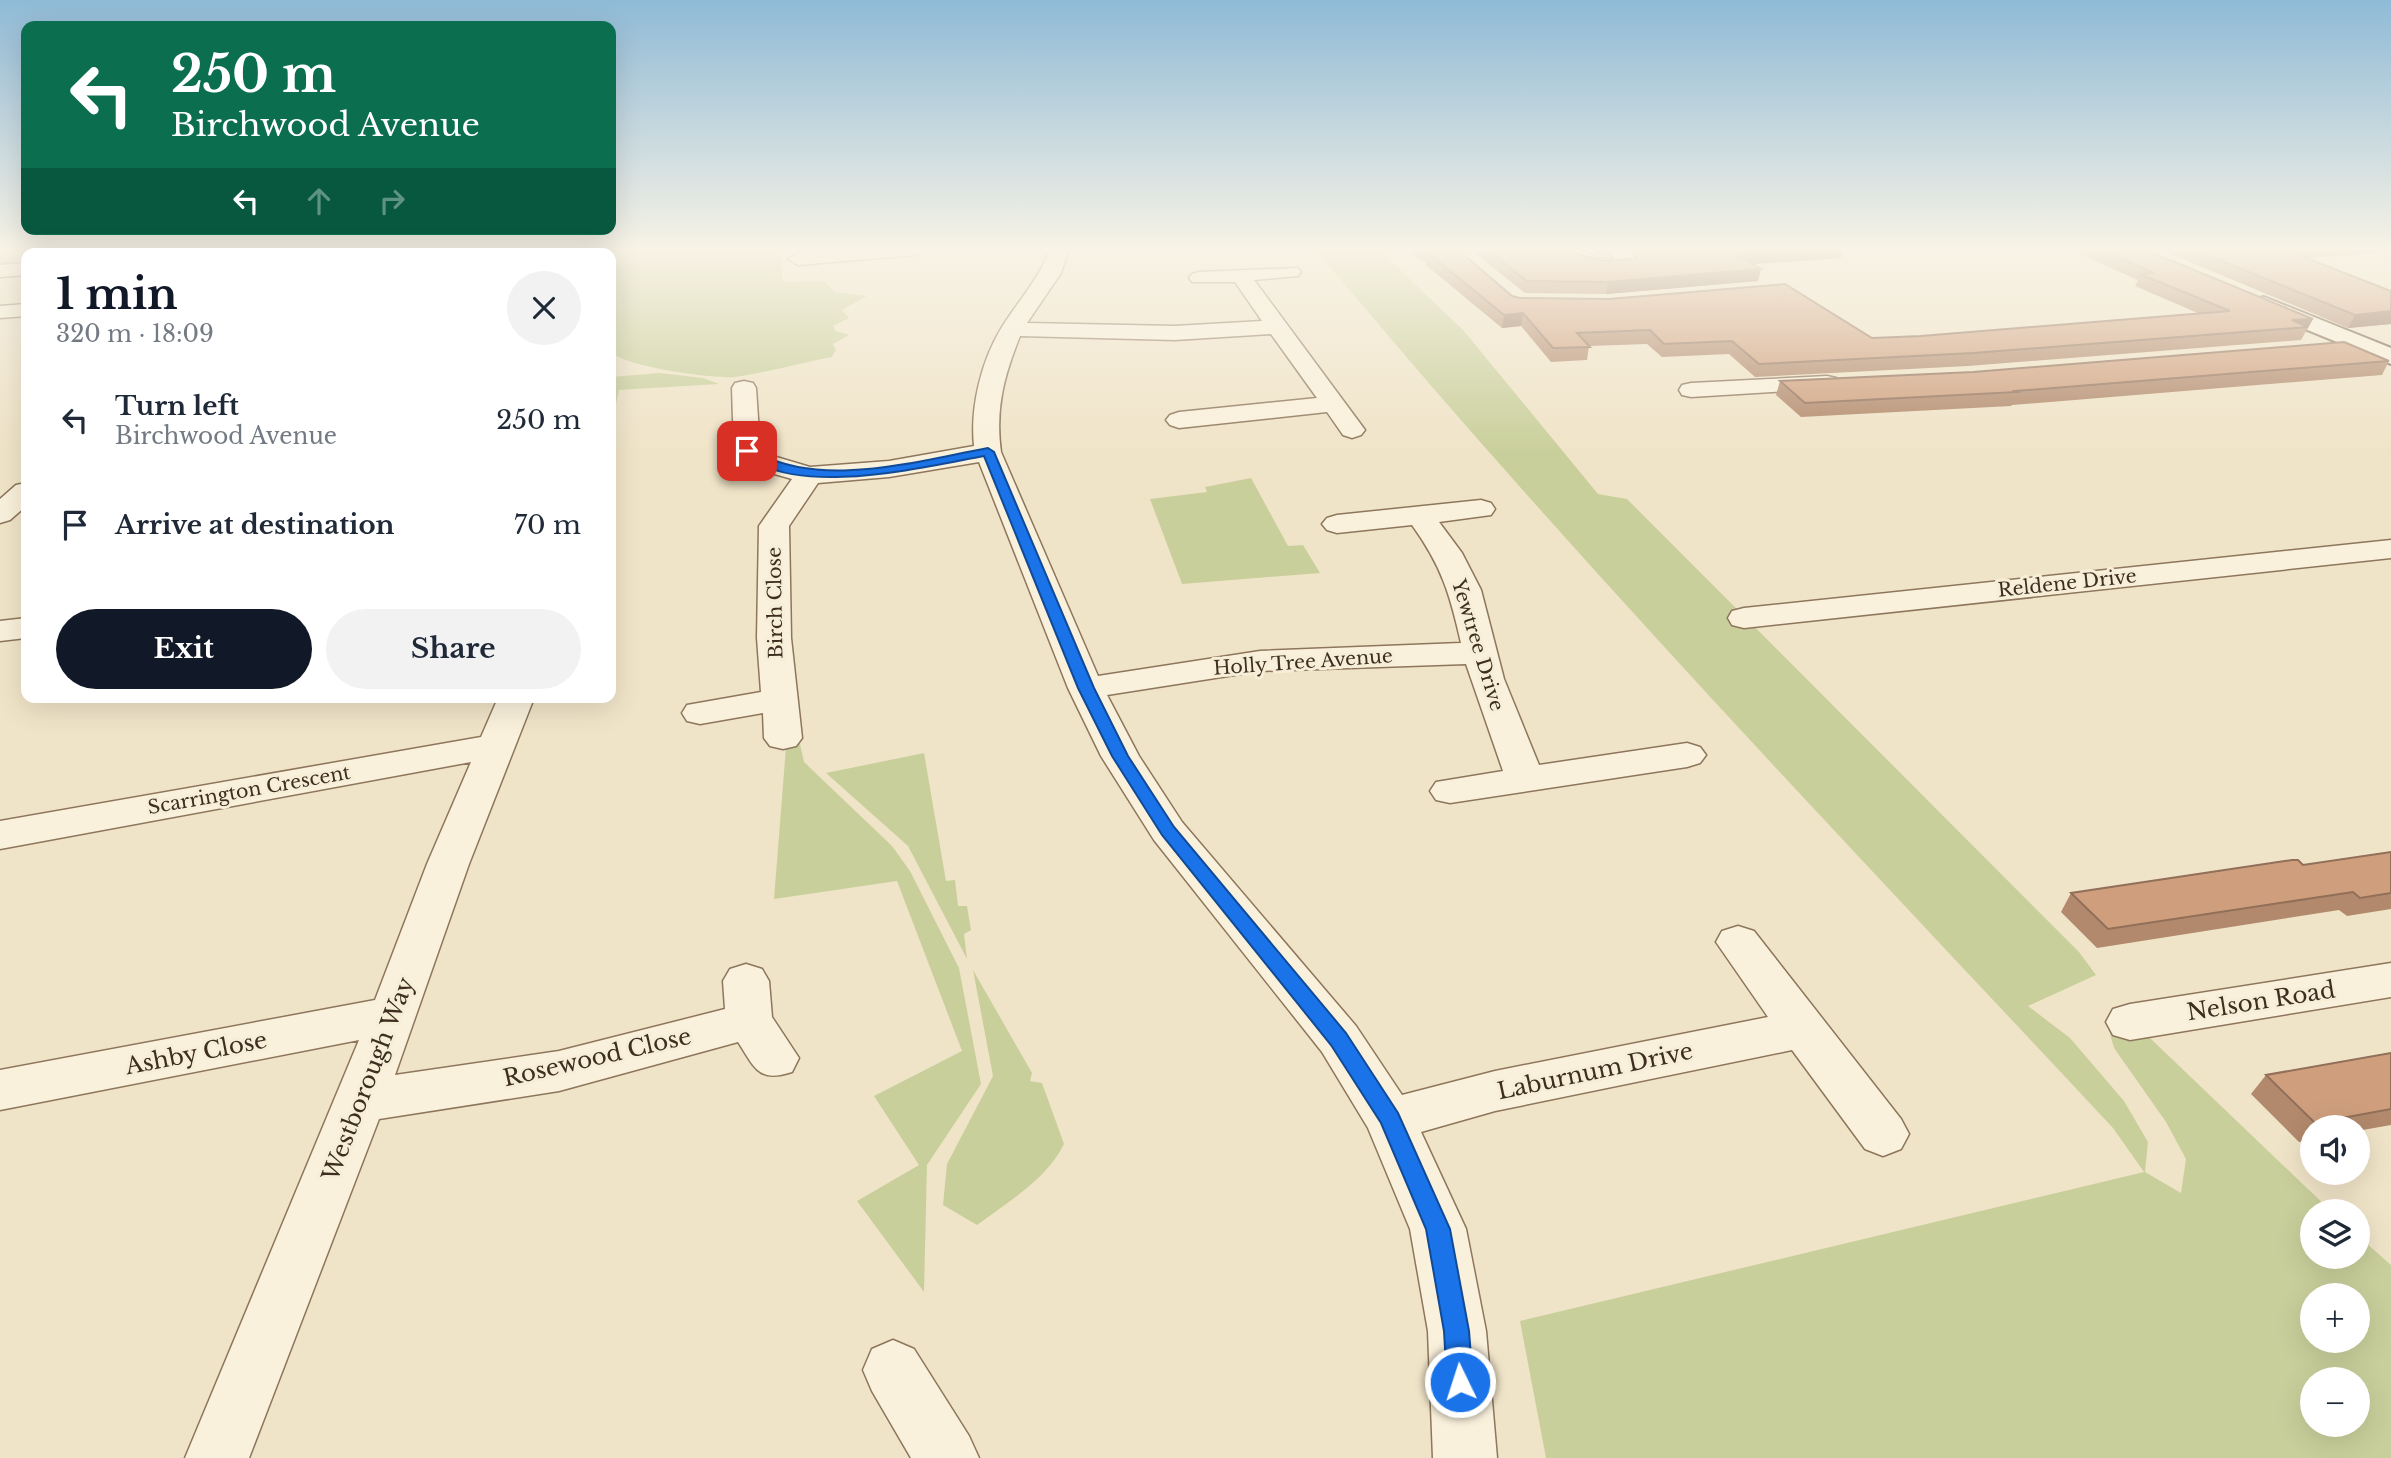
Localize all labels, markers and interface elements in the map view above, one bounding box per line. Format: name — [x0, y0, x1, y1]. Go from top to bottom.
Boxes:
text: 250 m — [171, 44, 336, 105]
icon: left — [56, 49, 147, 140]
text: Birchwood Avenue — [171, 105, 480, 145]
icon: left — [227, 182, 265, 220]
icon: ahead — [300, 182, 338, 220]
icon: right — [373, 182, 411, 220]
text: 1 min — [56, 268, 178, 320]
button: close — [507, 271, 581, 345]
text: 320 m · 18:09 — [56, 320, 214, 348]
text: Turn left — [115, 390, 239, 422]
icon: left — [56, 401, 94, 439]
text: 250 m — [496, 404, 581, 436]
pin — [717, 421, 777, 481]
text: Birchwood Avenue — [115, 422, 337, 450]
icon: arrive — [728, 432, 766, 470]
icon: arrive — [56, 506, 94, 544]
text: Arrive at destination — [115, 509, 395, 541]
text: 70 m — [514, 509, 581, 541]
street label: Birch Close — [763, 547, 787, 659]
street label: Reldene Drive — [1996, 564, 2138, 602]
street label: Yewtree Drive — [1447, 575, 1509, 714]
button: Exit — [56, 609, 312, 689]
button: Share — [326, 609, 581, 689]
street label: Holly Tree Avenue — [1213, 644, 1393, 680]
street label: Scarrington Crescent — [146, 761, 353, 819]
street label: Westborough Way — [316, 973, 420, 1186]
street label: Nelson Road — [2185, 975, 2337, 1027]
street label: Rosewood Close — [500, 1022, 694, 1092]
street label: Ashby Close — [122, 1026, 269, 1081]
street label: Laburnum Drive — [1495, 1037, 1695, 1105]
map controls — [2300, 1115, 2370, 1437]
button: sound — [2300, 1115, 2370, 1185]
button: layers — [2300, 1199, 2370, 1269]
button: + — [2300, 1283, 2370, 1353]
position arrow — [1423, 1345, 1497, 1419]
button: − — [2300, 1367, 2370, 1437]

